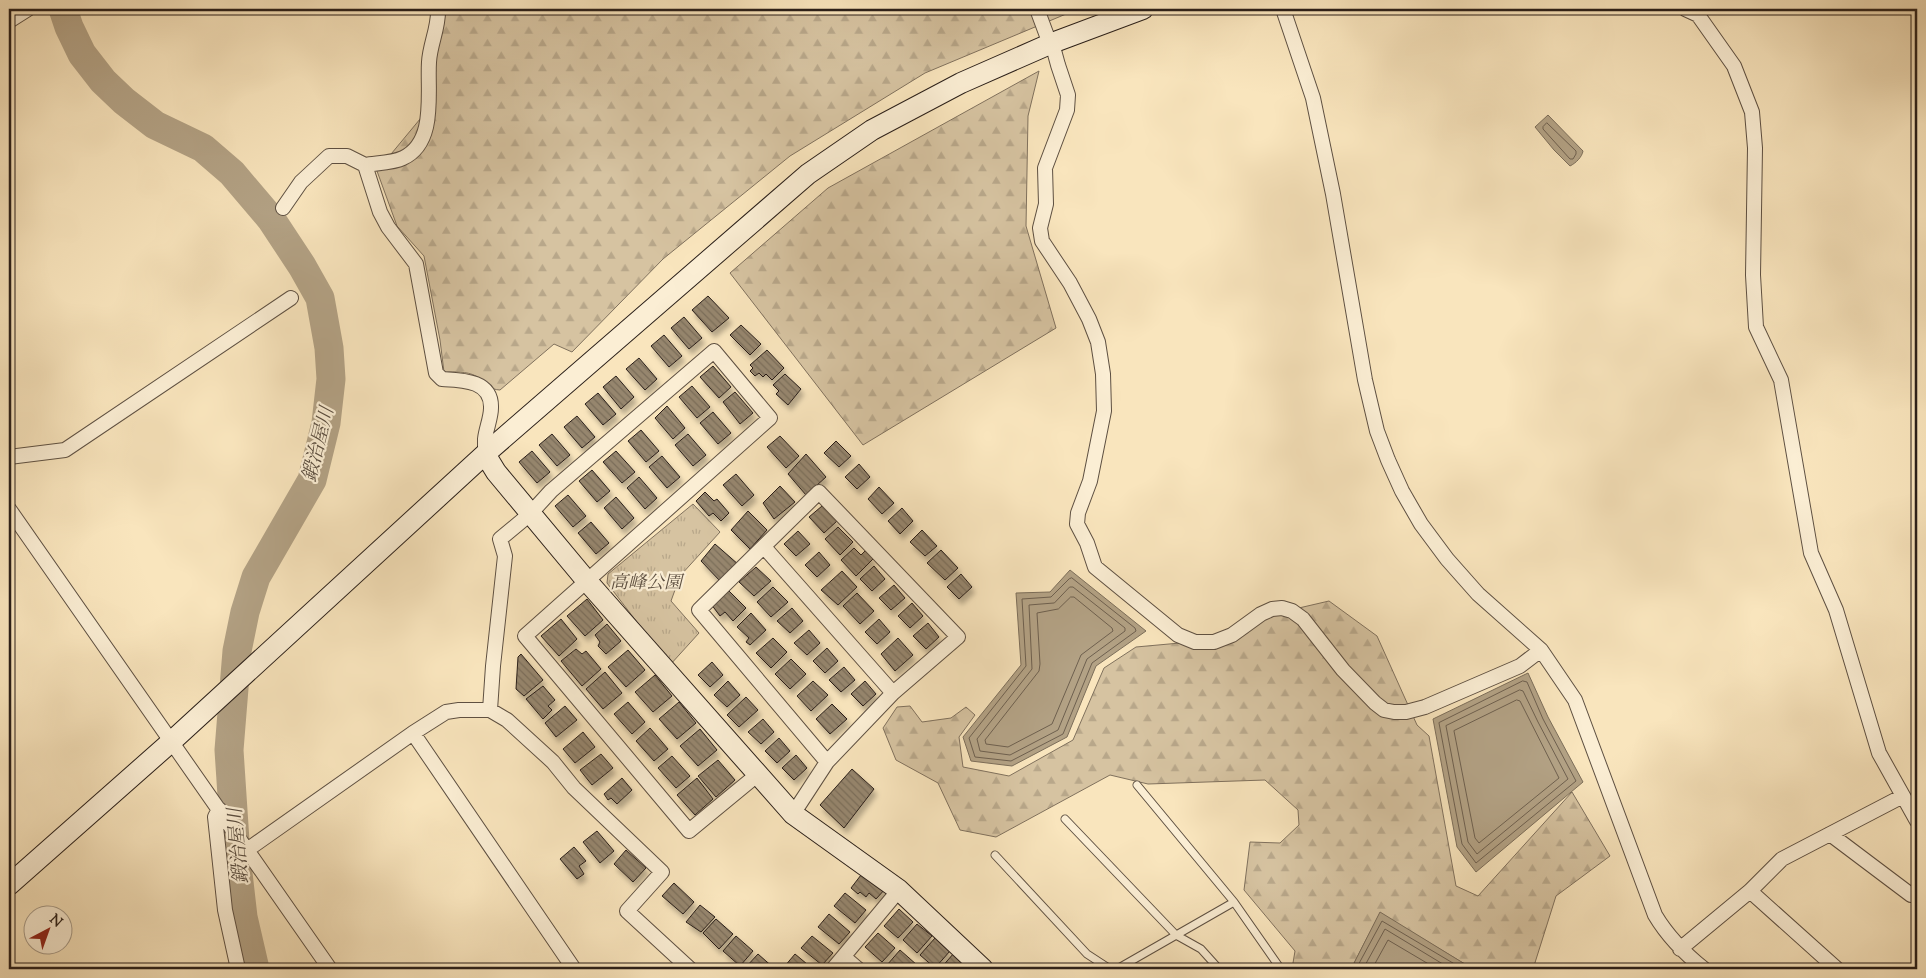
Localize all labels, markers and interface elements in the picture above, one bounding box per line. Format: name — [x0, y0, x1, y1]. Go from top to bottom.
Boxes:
water label: 鍛治屋川 — [297, 403, 342, 485]
park label: 高峰公園 — [610, 571, 685, 597]
water label: 鍛治屋川 — [223, 805, 256, 885]
north arrow — [22, 906, 72, 956]
text: N — [44, 910, 66, 933]

